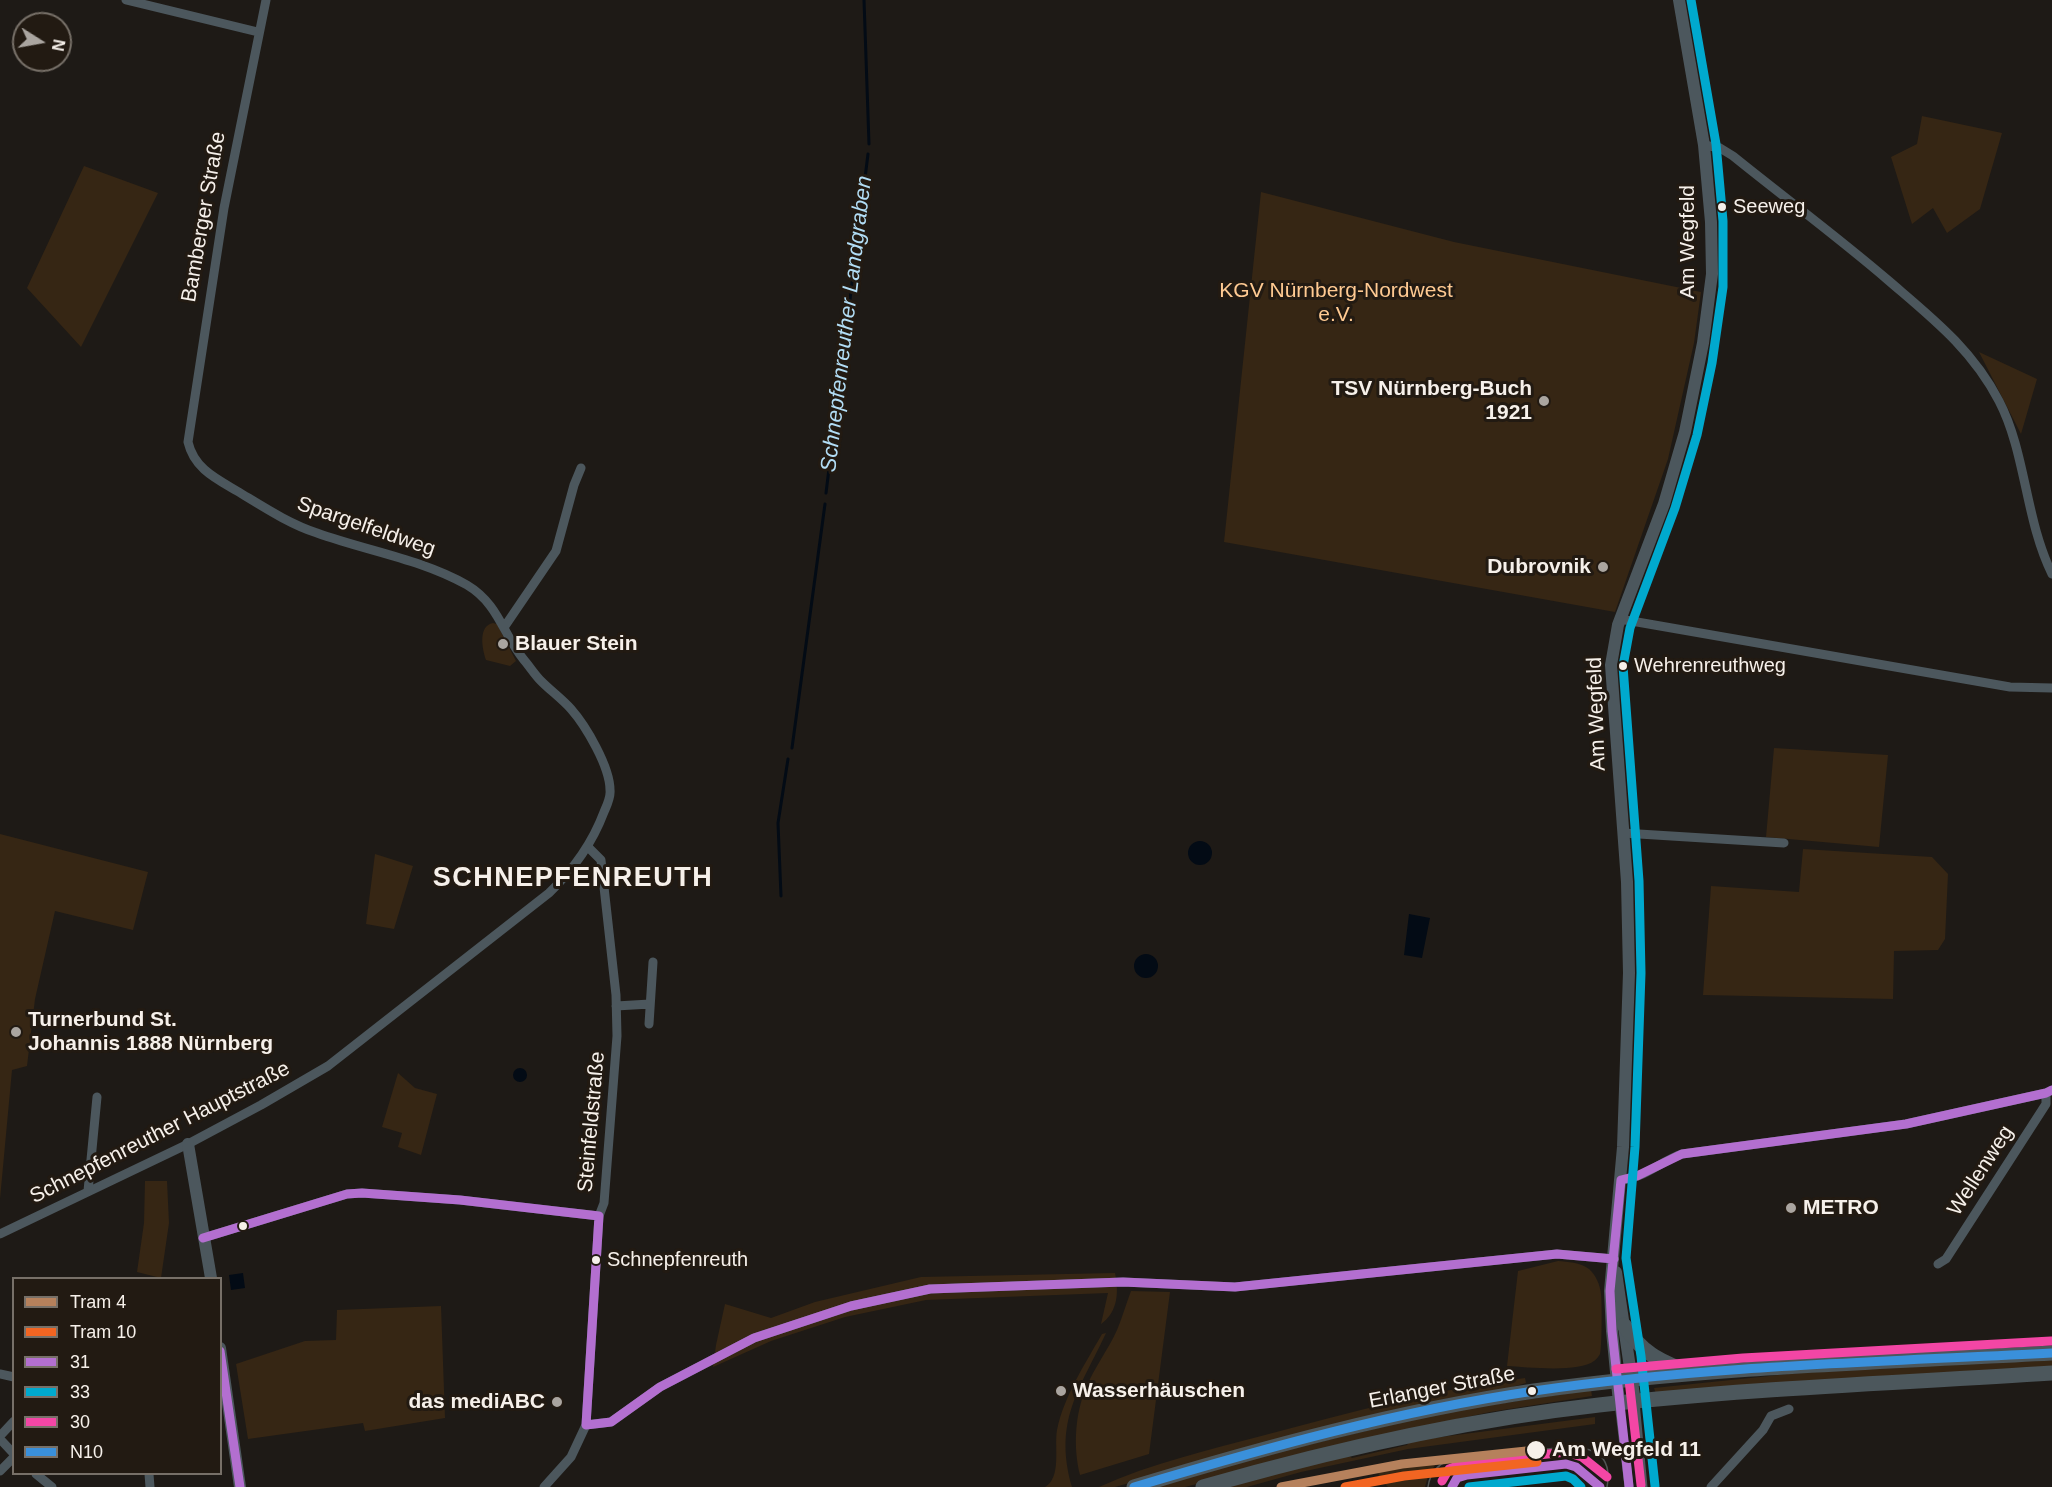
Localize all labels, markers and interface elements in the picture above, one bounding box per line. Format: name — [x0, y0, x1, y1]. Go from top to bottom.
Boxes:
north arrow — [12, 12, 72, 72]
text: N — [49, 38, 68, 52]
street label: Bamberger Straße — [177, 130, 231, 304]
water label: Schnepfenreuther Landgraben — [816, 174, 878, 474]
street label: Am Wegfeld — [1675, 185, 1701, 299]
place label: Seeweg — [1733, 195, 1805, 219]
marker: Seeweg — [1716, 201, 1728, 213]
park label: KGV Nürnberg-Nordwest e.V. — [1219, 278, 1453, 328]
place label: TSV Nürnberg-Buch 1921 — [1331, 376, 1532, 426]
marker: TSV Nürnberg-Buch 1921 — [1537, 394, 1551, 408]
street label: Spargelfeldweg — [293, 492, 439, 562]
place label: Dubrovnik — [1487, 554, 1591, 580]
marker: Dubrovnik — [1596, 560, 1610, 574]
place label: Blauer Stein — [515, 631, 638, 657]
marker: Blauer Stein — [496, 637, 510, 651]
place label: Wehrenreuthweg — [1634, 654, 1786, 678]
street label: Am Wegfeld — [1582, 657, 1612, 771]
marker: Wehrenreuthweg — [1617, 660, 1629, 672]
district label: SCHNEPFENREUTH — [433, 863, 713, 895]
place label: Turnerbund St. Johannis 1888 Nürnberg — [28, 1007, 273, 1057]
marker: Turnerbund St. Johannis 1888 Nürnberg — [9, 1025, 23, 1039]
street label: Steinfeldstraße — [573, 1051, 611, 1193]
street label: Schnepfenreuther Hauptstraße — [26, 1056, 294, 1210]
street label: Wellenweg — [1943, 1121, 2019, 1221]
place label: METRO — [1803, 1195, 1879, 1221]
marker: METRO — [1784, 1201, 1798, 1215]
unlabelled marker — [237, 1220, 249, 1232]
place label: Schnepfenreuth — [607, 1248, 748, 1272]
marker: Schnepfenreuth — [590, 1254, 602, 1266]
legend — [12, 1277, 222, 1475]
text: Tram 4 — [70, 1292, 126, 1312]
text: Tram 10 — [70, 1322, 136, 1342]
text: 31 — [70, 1352, 90, 1372]
street label: Erlanger Straße — [1367, 1361, 1517, 1415]
place label: Wasserhäuschen — [1073, 1378, 1245, 1404]
text: 33 — [70, 1382, 90, 1402]
marker: Wasserhäuschen — [1054, 1384, 1068, 1398]
unlabelled marker — [1526, 1385, 1538, 1397]
place label: das mediABC — [408, 1389, 545, 1415]
marker: das mediABC — [550, 1395, 564, 1409]
text: 30 — [70, 1412, 90, 1432]
place label: Am Wegfeld 11 — [1552, 1437, 1701, 1463]
marker: Am Wegfeld 11 — [1525, 1439, 1547, 1461]
text: N10 — [70, 1442, 103, 1462]

